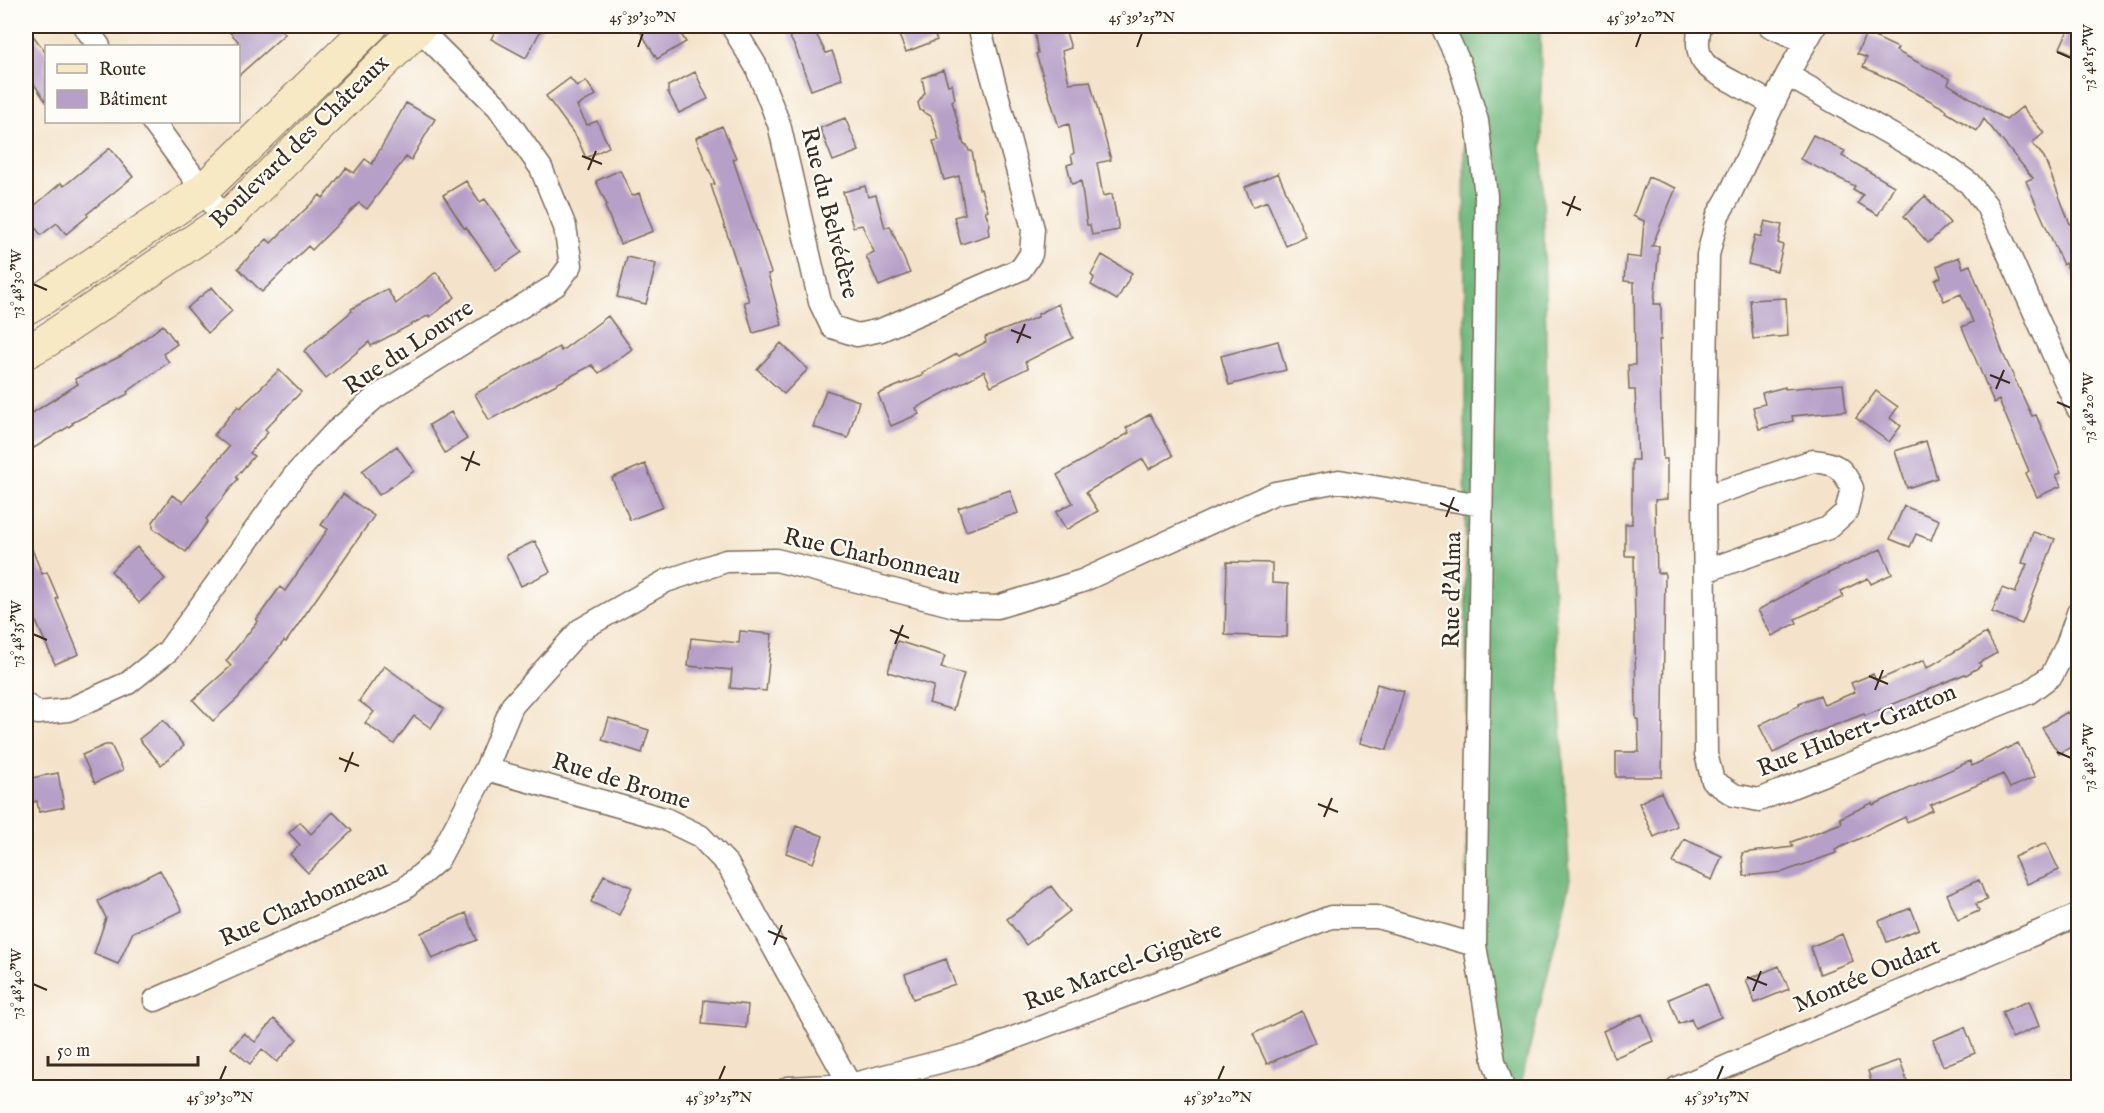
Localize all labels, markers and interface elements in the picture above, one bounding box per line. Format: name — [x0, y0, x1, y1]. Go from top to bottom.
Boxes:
text: 45°39'30"N — [609, 8, 677, 27]
text: 45°39'25"N — [1109, 8, 1175, 27]
text: 45°39'20"N — [1607, 8, 1675, 27]
text: 73°48'15"W — [2079, 24, 2098, 92]
legend — [45, 45, 240, 123]
street label: Boulevard des Châteaux — [204, 48, 397, 236]
text: Route — [99, 59, 146, 82]
text: Bâtiment — [99, 89, 168, 112]
street label: Rue du Belvédère — [793, 124, 865, 302]
text: 73°48'30"W — [7, 249, 26, 319]
street label: Rue du Louvre — [338, 293, 480, 403]
text: 73°48'20"W — [2079, 372, 2098, 443]
street label: Rue Charbonneau — [780, 522, 964, 592]
street label: Rue d'Alma — [1436, 531, 1470, 649]
text: 73°48'35"W — [7, 600, 26, 668]
street label: Rue Hubert-Gratton — [1753, 677, 1961, 785]
text: 73°48'25"W — [2079, 723, 2098, 792]
street label: Rue de Brome — [548, 746, 694, 818]
street label: Rue Charbonneau — [215, 853, 393, 955]
street label: Rue Marcel-Giguère — [1020, 915, 1226, 1019]
street label: Montée Oudart — [1789, 931, 1945, 1021]
text: 73°48'40"W — [7, 948, 26, 1020]
scale bar — [48, 1029, 198, 1067]
text: 50 m — [57, 1040, 90, 1063]
text: 45°39'30"N — [186, 1088, 254, 1107]
text: 45°39'25"N — [686, 1088, 752, 1107]
text: 45°39'20"N — [1184, 1088, 1252, 1107]
text: 45°39'15"N — [1684, 1088, 1750, 1107]

